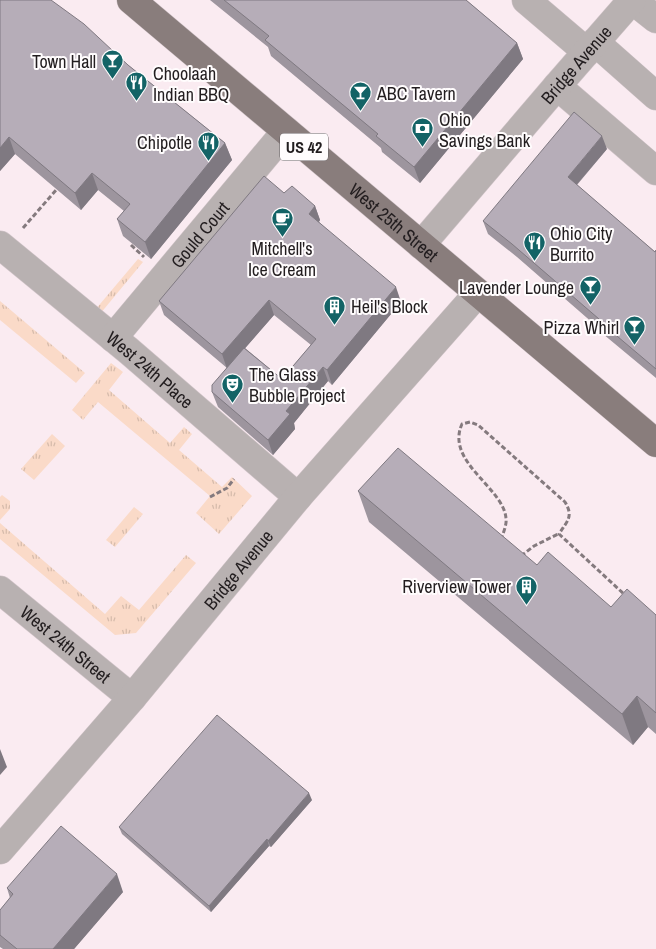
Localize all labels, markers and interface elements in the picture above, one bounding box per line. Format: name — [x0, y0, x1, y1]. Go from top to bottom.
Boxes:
street label: Bridge Avenue — [535, 20, 617, 109]
place label: Town Hall — [32, 49, 96, 74]
bar icon: Town Hall — [100, 49, 124, 80]
place label: Choolaah Indian BBQ — [153, 61, 229, 107]
restaurant icon: Choolaah Indian BBQ — [125, 71, 149, 102]
bar icon: ABC Tavern — [349, 81, 373, 112]
place label: ABC Tavern — [376, 81, 456, 106]
place label: Ohio Savings Bank — [439, 107, 531, 153]
bank icon: Ohio Savings Bank — [411, 117, 435, 148]
place label: Chipotle — [137, 130, 192, 155]
restaurant icon: Chipotle — [196, 130, 220, 161]
road number: US 42 — [280, 134, 328, 160]
street label: West 25th Street — [344, 177, 444, 267]
street label: Gould Court — [164, 196, 235, 273]
cafe icon: Mitchell's Ice Cream — [270, 206, 294, 237]
place label: Ohio City Burrito — [550, 221, 613, 267]
restaurant icon: Ohio City Burrito — [522, 231, 546, 262]
place label: Mitchell's Ice Cream — [248, 236, 316, 282]
place label: Lavender Lounge — [459, 275, 574, 300]
bar icon: Lavender Lounge — [578, 275, 602, 306]
building icon: Heil's Block — [323, 294, 347, 325]
place label: Heil's Block — [351, 294, 428, 319]
place label: Pizza Whirl — [544, 315, 619, 340]
bar icon: Pizza Whirl — [623, 315, 647, 346]
street label: West 24th Place — [101, 325, 199, 414]
place label: The Glass Bubble Project — [249, 362, 345, 408]
theatre icon: The Glass Bubble Project — [221, 372, 245, 403]
street label: Bridge Avenue — [198, 524, 279, 615]
place label: Riverview Tower — [402, 574, 511, 599]
building icon: Riverview Tower — [515, 574, 539, 605]
street label: West 24th Street — [15, 599, 116, 688]

